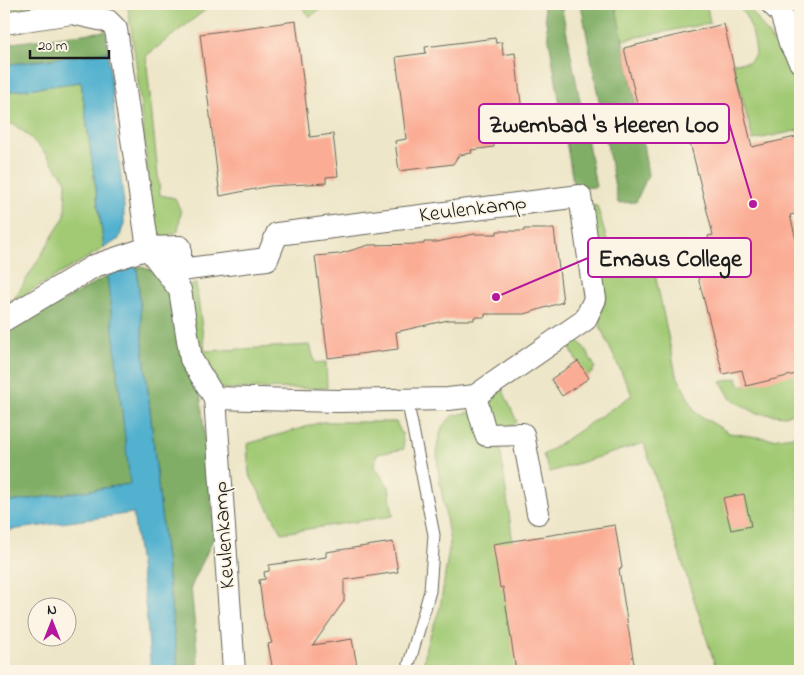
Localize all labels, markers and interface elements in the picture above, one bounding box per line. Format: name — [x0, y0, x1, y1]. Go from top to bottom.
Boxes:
scale bar — [30, 28, 109, 60]
text: 20 m — [38, 35, 68, 57]
callout: Zwembad 's Heeren Loo — [479, 104, 729, 143]
text: Zwembad 's Heeren Loo — [489, 109, 719, 144]
street label: Keulenkamp — [417, 188, 529, 232]
callout: Emaus College — [588, 238, 751, 277]
text: Emaus College — [598, 243, 743, 279]
street label: Keulenkamp — [205, 480, 245, 590]
north arrow — [28, 598, 78, 648]
text: N — [47, 600, 57, 621]

